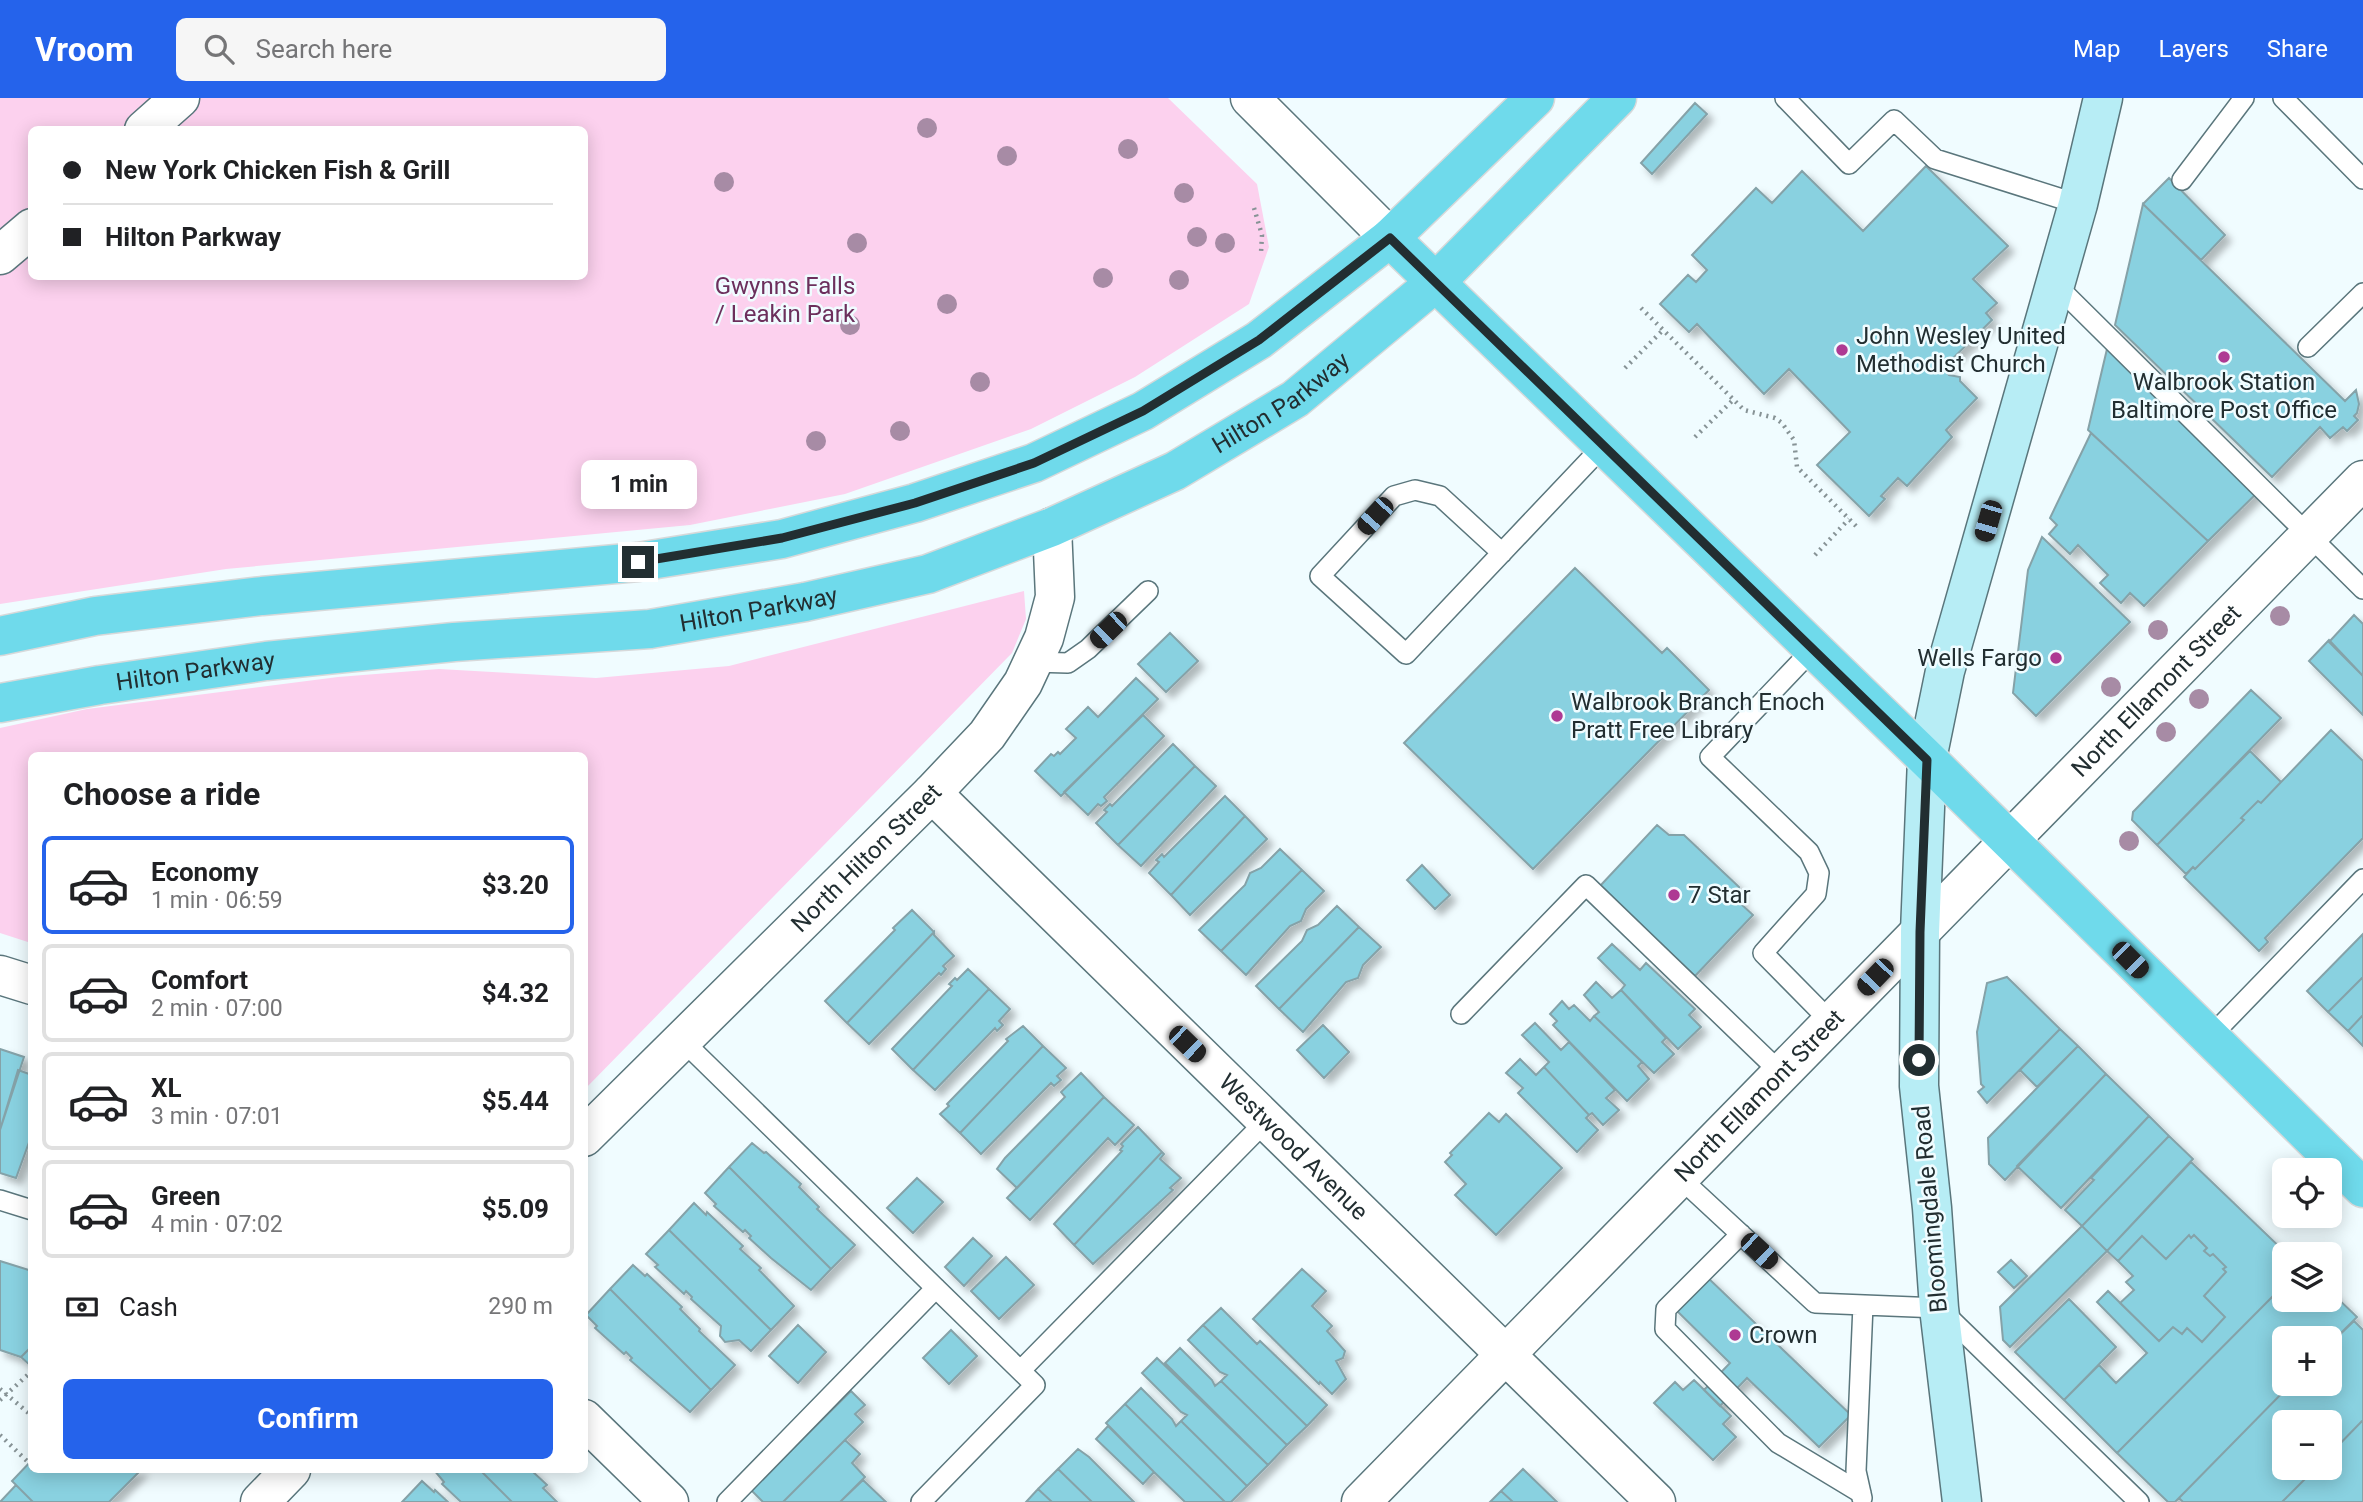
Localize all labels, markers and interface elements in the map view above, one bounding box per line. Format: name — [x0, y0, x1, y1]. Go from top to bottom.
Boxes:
search box — [176, 18, 666, 81]
text: Vroom — [35, 30, 134, 69]
icon: search — [200, 30, 238, 68]
text: Search here — [256, 34, 392, 64]
text: Map — [2073, 35, 2121, 63]
text: Layers — [2159, 35, 2229, 63]
text: Share — [2267, 35, 2328, 63]
text: New York Chicken Fish & Grill — [105, 155, 450, 185]
text: Hilton Parkway — [105, 222, 281, 252]
park label: Gwynns Falls / Leakin Park — [715, 272, 856, 328]
place label: John Wesley United Methodist Church — [1856, 322, 2066, 378]
marker: John Wesley United Methodist Church — [1834, 342, 1850, 358]
street label: Hilton Parkway — [1207, 346, 1355, 459]
marker: Walbrook Station Baltimore Post Office — [2216, 349, 2232, 365]
place label: Walbrook Station Baltimore Post Office — [2111, 368, 2337, 424]
callout: 1 min — [580, 461, 696, 510]
text: 1 min — [610, 471, 668, 498]
car — [1354, 493, 1397, 539]
car — [1973, 498, 2004, 544]
route end — [622, 546, 654, 578]
street label: Hilton Parkway — [677, 581, 841, 638]
street label: North Ellamont Street — [2066, 599, 2247, 783]
car — [1086, 608, 1131, 652]
place label: Wells Fargo — [1917, 644, 2042, 672]
street label: Hilton Parkway — [114, 646, 277, 697]
marker: Wells Fargo — [2048, 650, 2064, 666]
place label: Walbrook Branch Enoch Pratt Free Library — [1571, 688, 1825, 744]
marker: Walbrook Branch Enoch Pratt Free Library — [1549, 708, 1565, 724]
text: Choose a ride — [63, 775, 260, 813]
street label: North Hilton Street — [786, 778, 947, 938]
icon: car — [67, 854, 130, 917]
text: Economy — [151, 857, 258, 887]
text: $3.20 — [482, 870, 549, 900]
place label: 7 Star — [1688, 881, 1751, 909]
text: 1 min · 06:59 — [151, 887, 283, 914]
marker: 7 Star — [1666, 887, 1682, 903]
car — [2108, 938, 2153, 982]
car — [1853, 955, 1898, 999]
icon: car — [67, 962, 130, 1025]
text: Comfort — [151, 965, 248, 995]
text: $4.32 — [482, 978, 549, 1008]
text: 2 min · 07:00 — [151, 995, 283, 1022]
street label: North Ellamont Street — [1669, 1004, 1850, 1188]
car — [1165, 1022, 1210, 1066]
route start — [1903, 1044, 1935, 1076]
street label: Westwood Avenue — [1213, 1068, 1374, 1226]
icon: car — [67, 1070, 130, 1133]
text: XL — [151, 1073, 182, 1103]
text: $5.44 — [482, 1086, 549, 1116]
text: 3 min · 07:01 — [151, 1103, 283, 1130]
street label: Bloomingdale Road — [1907, 1104, 1953, 1314]
map controls — [2272, 1158, 2342, 1480]
button: locate — [2272, 1158, 2342, 1228]
icon: car — [67, 1178, 130, 1241]
text: Green — [151, 1181, 221, 1211]
text: $5.09 — [482, 1194, 549, 1224]
text: 4 min · 07:02 — [151, 1211, 283, 1238]
car — [1737, 1229, 1782, 1273]
button: layers — [2272, 1242, 2342, 1312]
icon: cash — [63, 1288, 101, 1326]
text: Cash — [119, 1292, 178, 1322]
text: 290 m — [488, 1293, 553, 1320]
place label: Crown — [1749, 1321, 1818, 1349]
button: + — [2272, 1326, 2342, 1396]
marker: Crown — [1727, 1327, 1743, 1343]
button: Confirm — [63, 1379, 553, 1459]
button: − — [2272, 1410, 2342, 1480]

